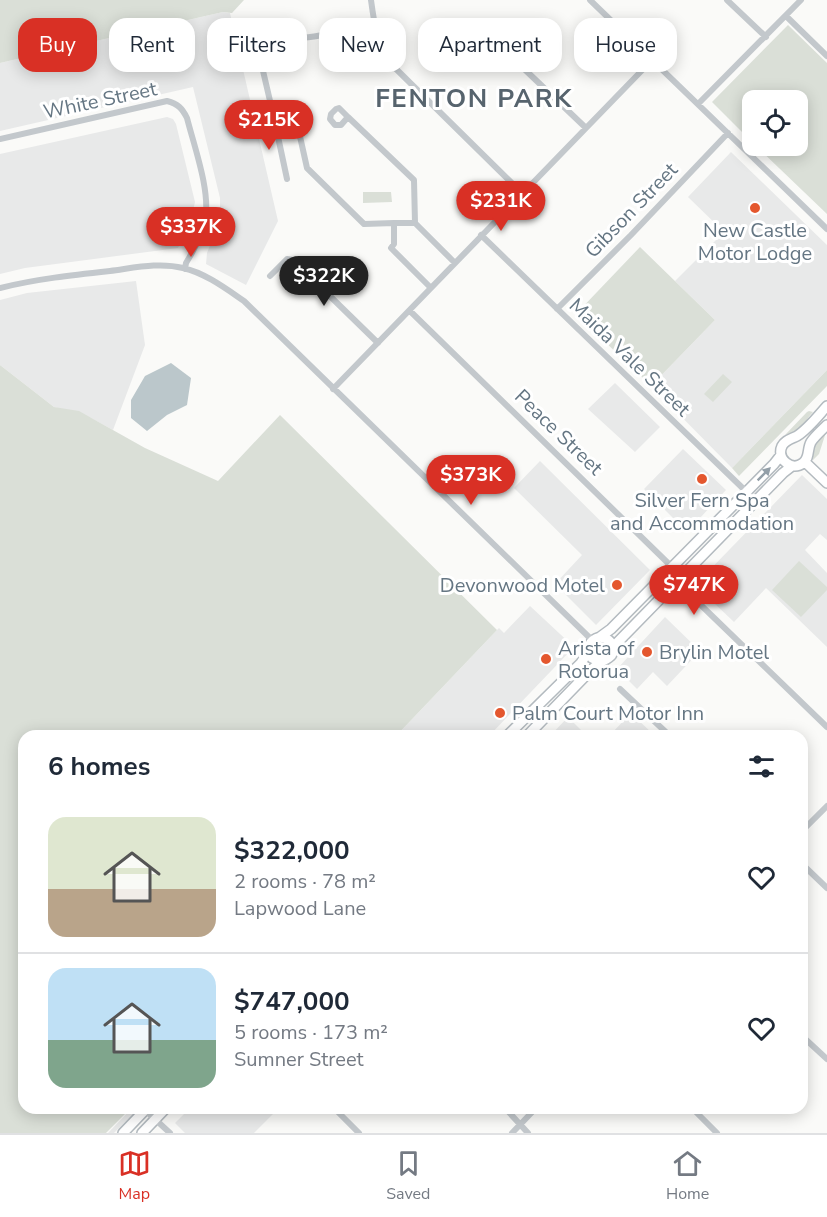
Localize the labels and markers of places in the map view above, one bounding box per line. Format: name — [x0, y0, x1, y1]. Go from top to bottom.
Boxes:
pin: $215K — [227, 100, 311, 151]
pin: $231K — [459, 181, 543, 232]
marker: New Castle Motor Lodge — [748, 201, 762, 215]
pin: $337K — [149, 207, 233, 258]
place label: New Castle Motor Lodge — [698, 217, 812, 267]
pin: $322K — [282, 256, 366, 307]
pin: $373K — [429, 455, 513, 506]
marker: Silver Fern Spa and Accommodation — [695, 472, 709, 486]
place label: Silver Fern Spa and Accommodation — [610, 487, 794, 537]
pin: $747K — [652, 565, 736, 616]
place label: Devonwood Motel — [440, 572, 605, 599]
marker: Devonwood Motel — [610, 578, 624, 592]
place label: Arista of Rotorua — [558, 635, 635, 685]
place label: Brylin Motel — [659, 639, 769, 666]
marker: Brylin Motel — [640, 645, 654, 659]
marker: Arista of Rotorua — [539, 652, 553, 666]
place label: Palm Court Motor Inn — [512, 700, 704, 727]
marker: Palm Court Motor Inn — [493, 706, 507, 720]

